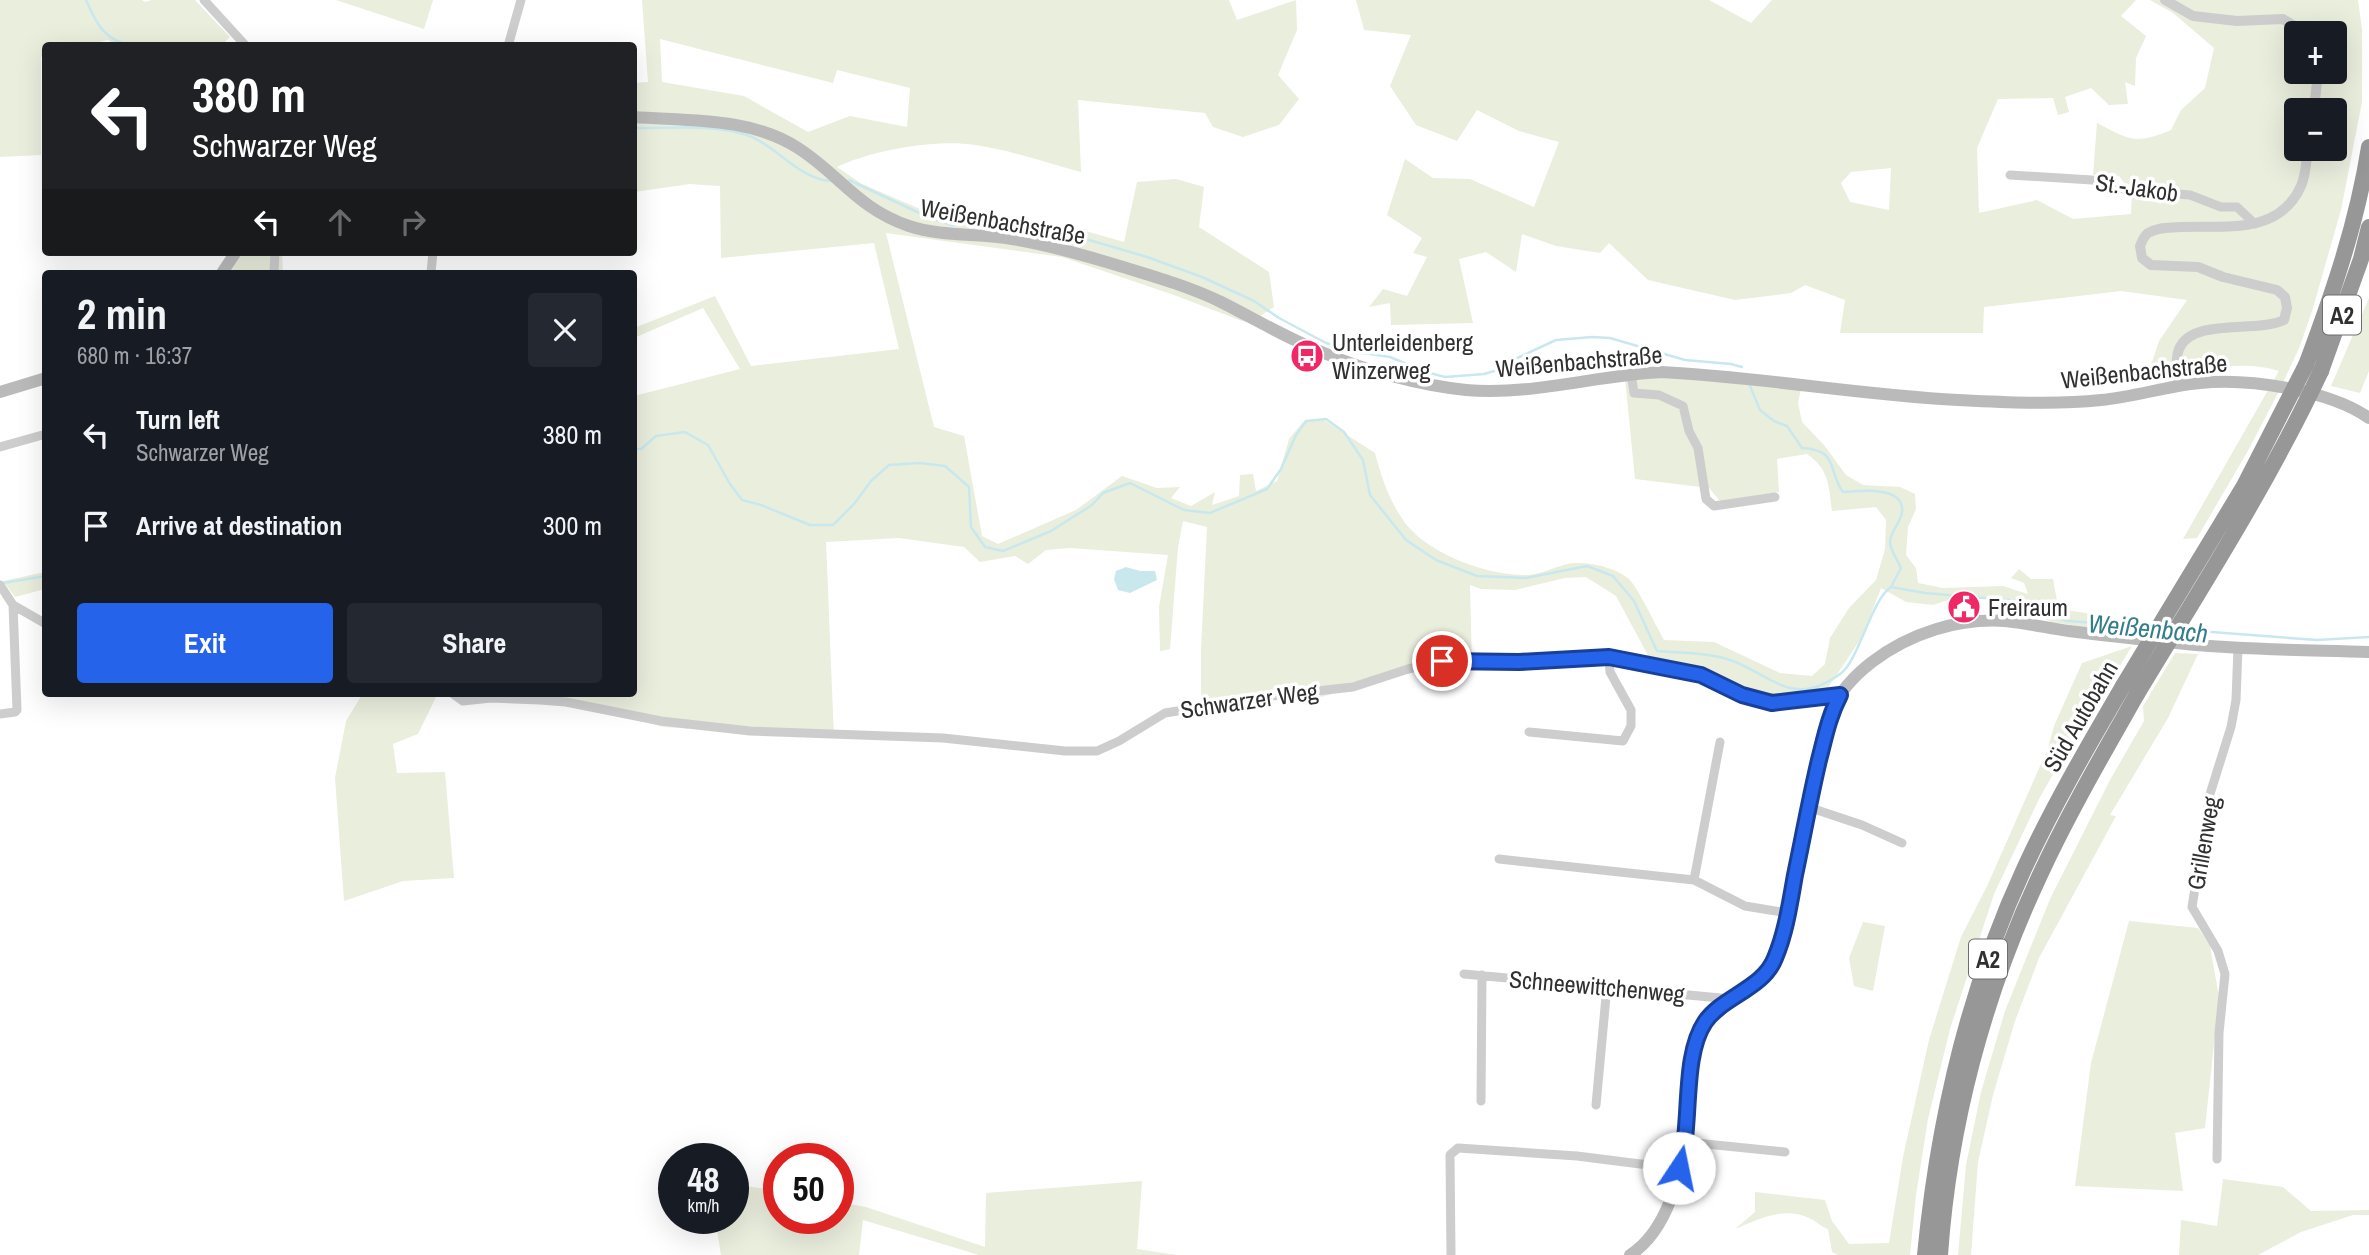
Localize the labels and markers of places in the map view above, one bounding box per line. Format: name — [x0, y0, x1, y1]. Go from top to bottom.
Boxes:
place label: Unterleidenberg Winzerweg — [1332, 326, 1473, 386]
bus stop icon: Unterleidenberg Winzerweg — [1288, 337, 1326, 375]
public building icon: Freiraum — [1945, 588, 1983, 626]
place label: Freiraum — [1988, 591, 2068, 623]
pin — [1412, 631, 1472, 691]

